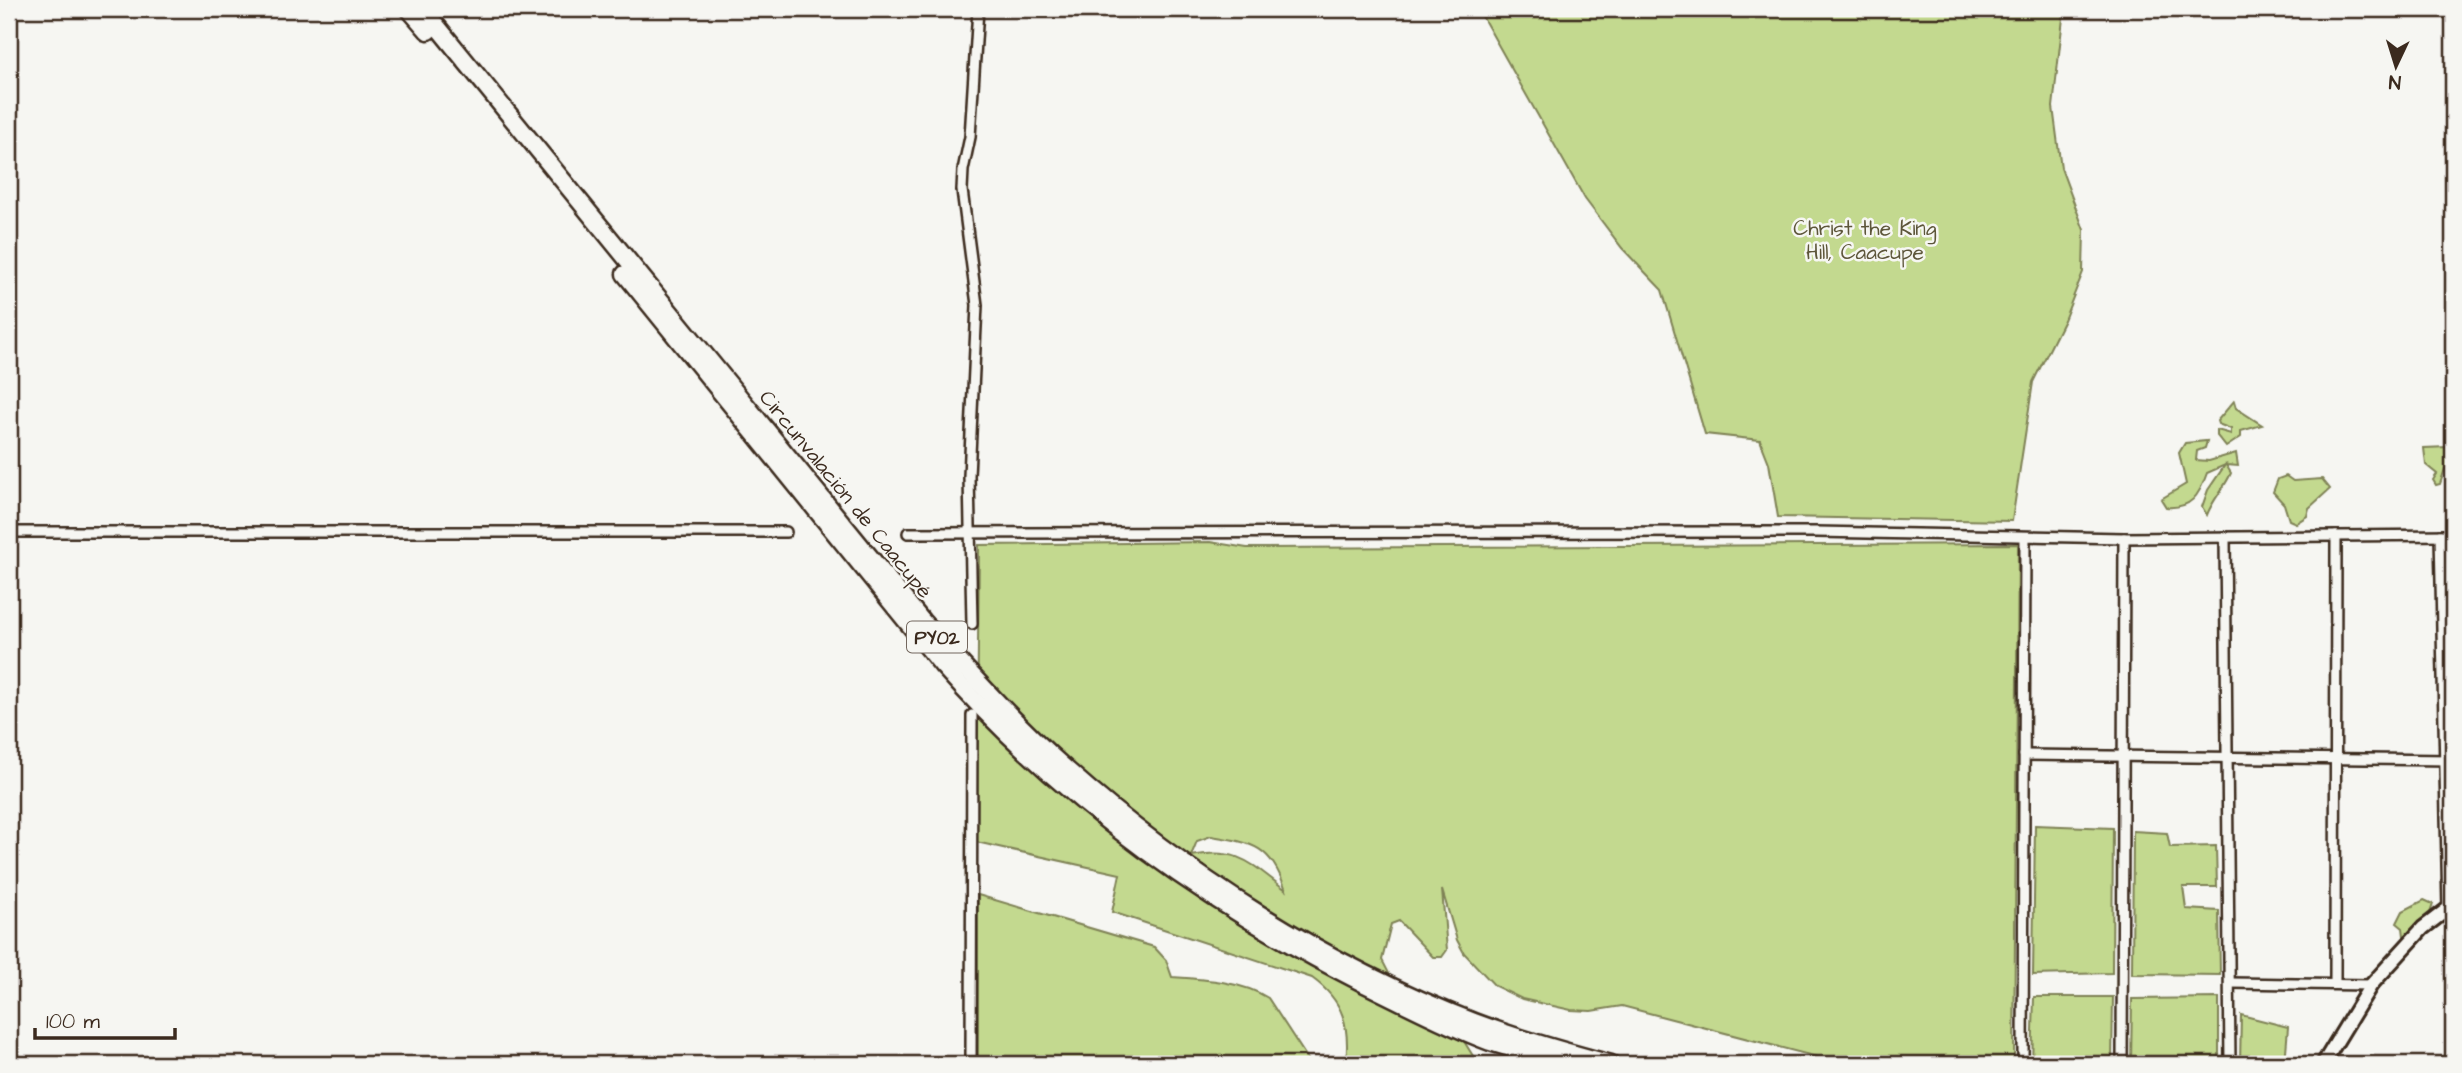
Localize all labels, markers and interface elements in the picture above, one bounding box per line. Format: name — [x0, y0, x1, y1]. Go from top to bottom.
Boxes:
north arrow — [2360, 32, 2430, 102]
text: N — [2388, 68, 2402, 95]
park label: Christ the King Hill, Caacupe — [1793, 214, 1937, 268]
street label: Circunvalación de Caacupé — [752, 384, 939, 605]
road number: PY02 — [907, 622, 967, 652]
scale bar — [35, 996, 175, 1040]
text: 100 m — [46, 1007, 101, 1036]

